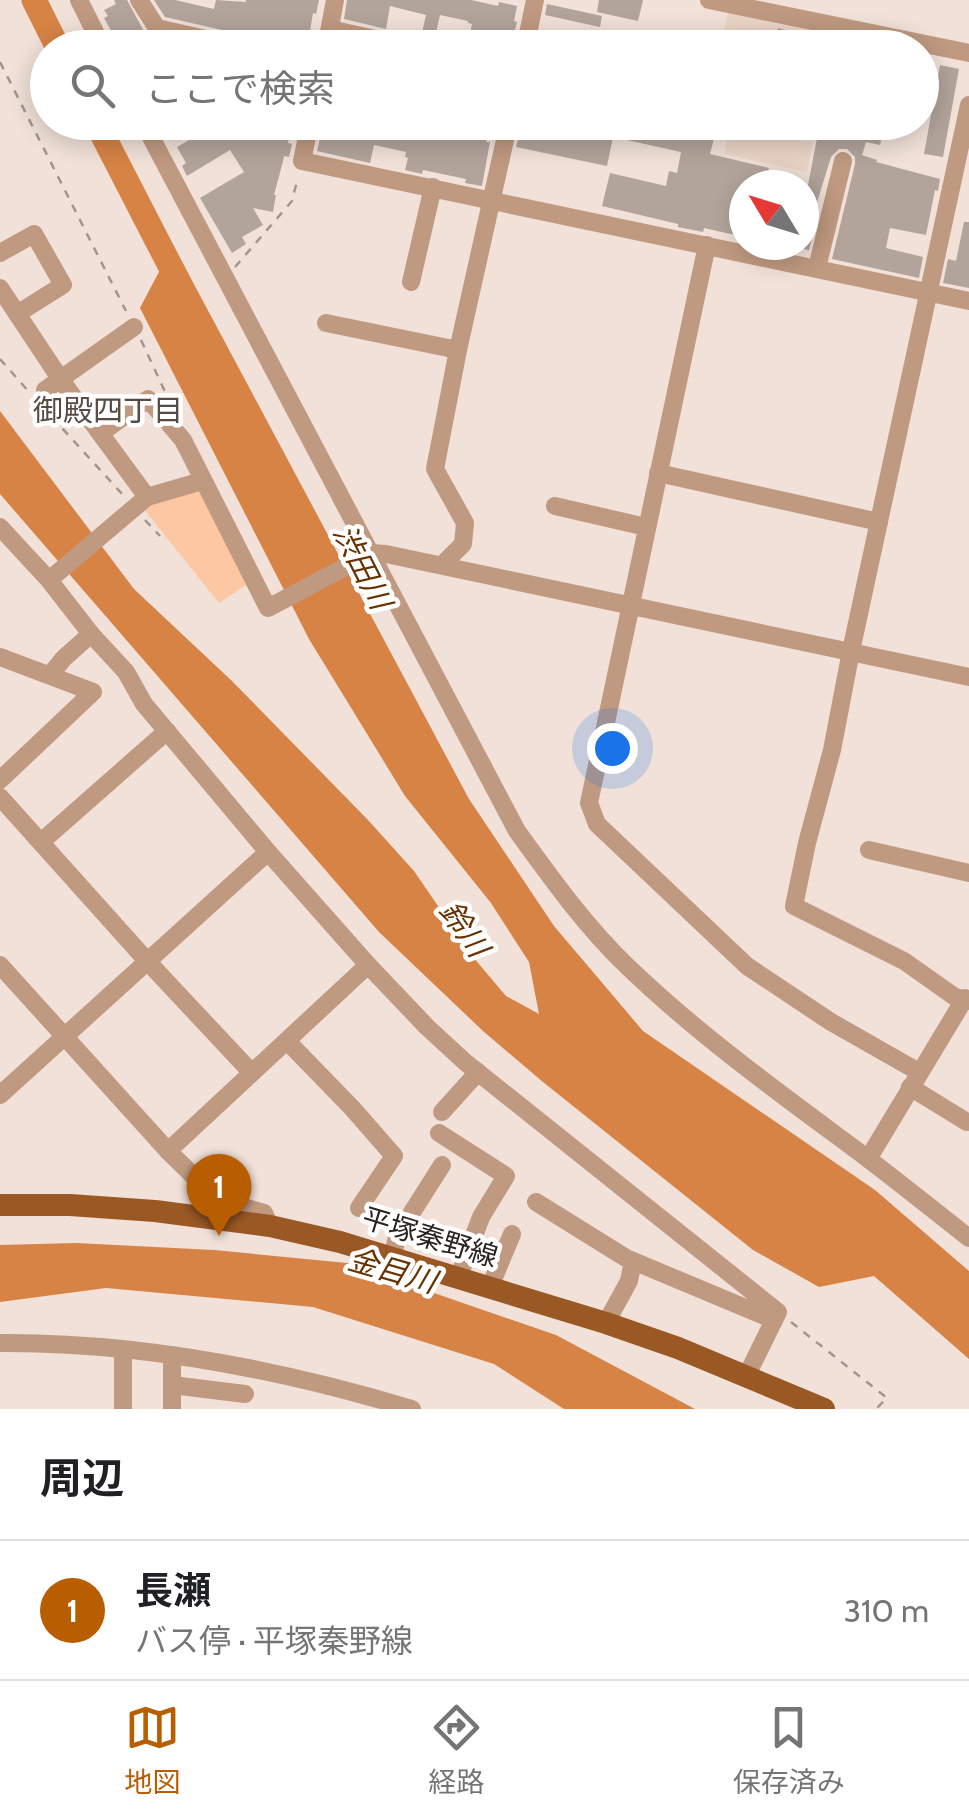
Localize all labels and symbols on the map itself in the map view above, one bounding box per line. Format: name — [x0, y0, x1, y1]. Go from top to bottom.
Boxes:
north arrow — [729, 170, 819, 260]
district label: 御殿四丁目 — [33, 392, 183, 429]
water label: 渋田川 — [326, 518, 401, 618]
your location — [587, 723, 638, 774]
water label: 鈴川 — [432, 894, 498, 966]
pin: 1 — [186, 1154, 252, 1236]
street label: 平塚秦野線 — [358, 1200, 502, 1274]
water label: 金目川 — [344, 1240, 443, 1302]

